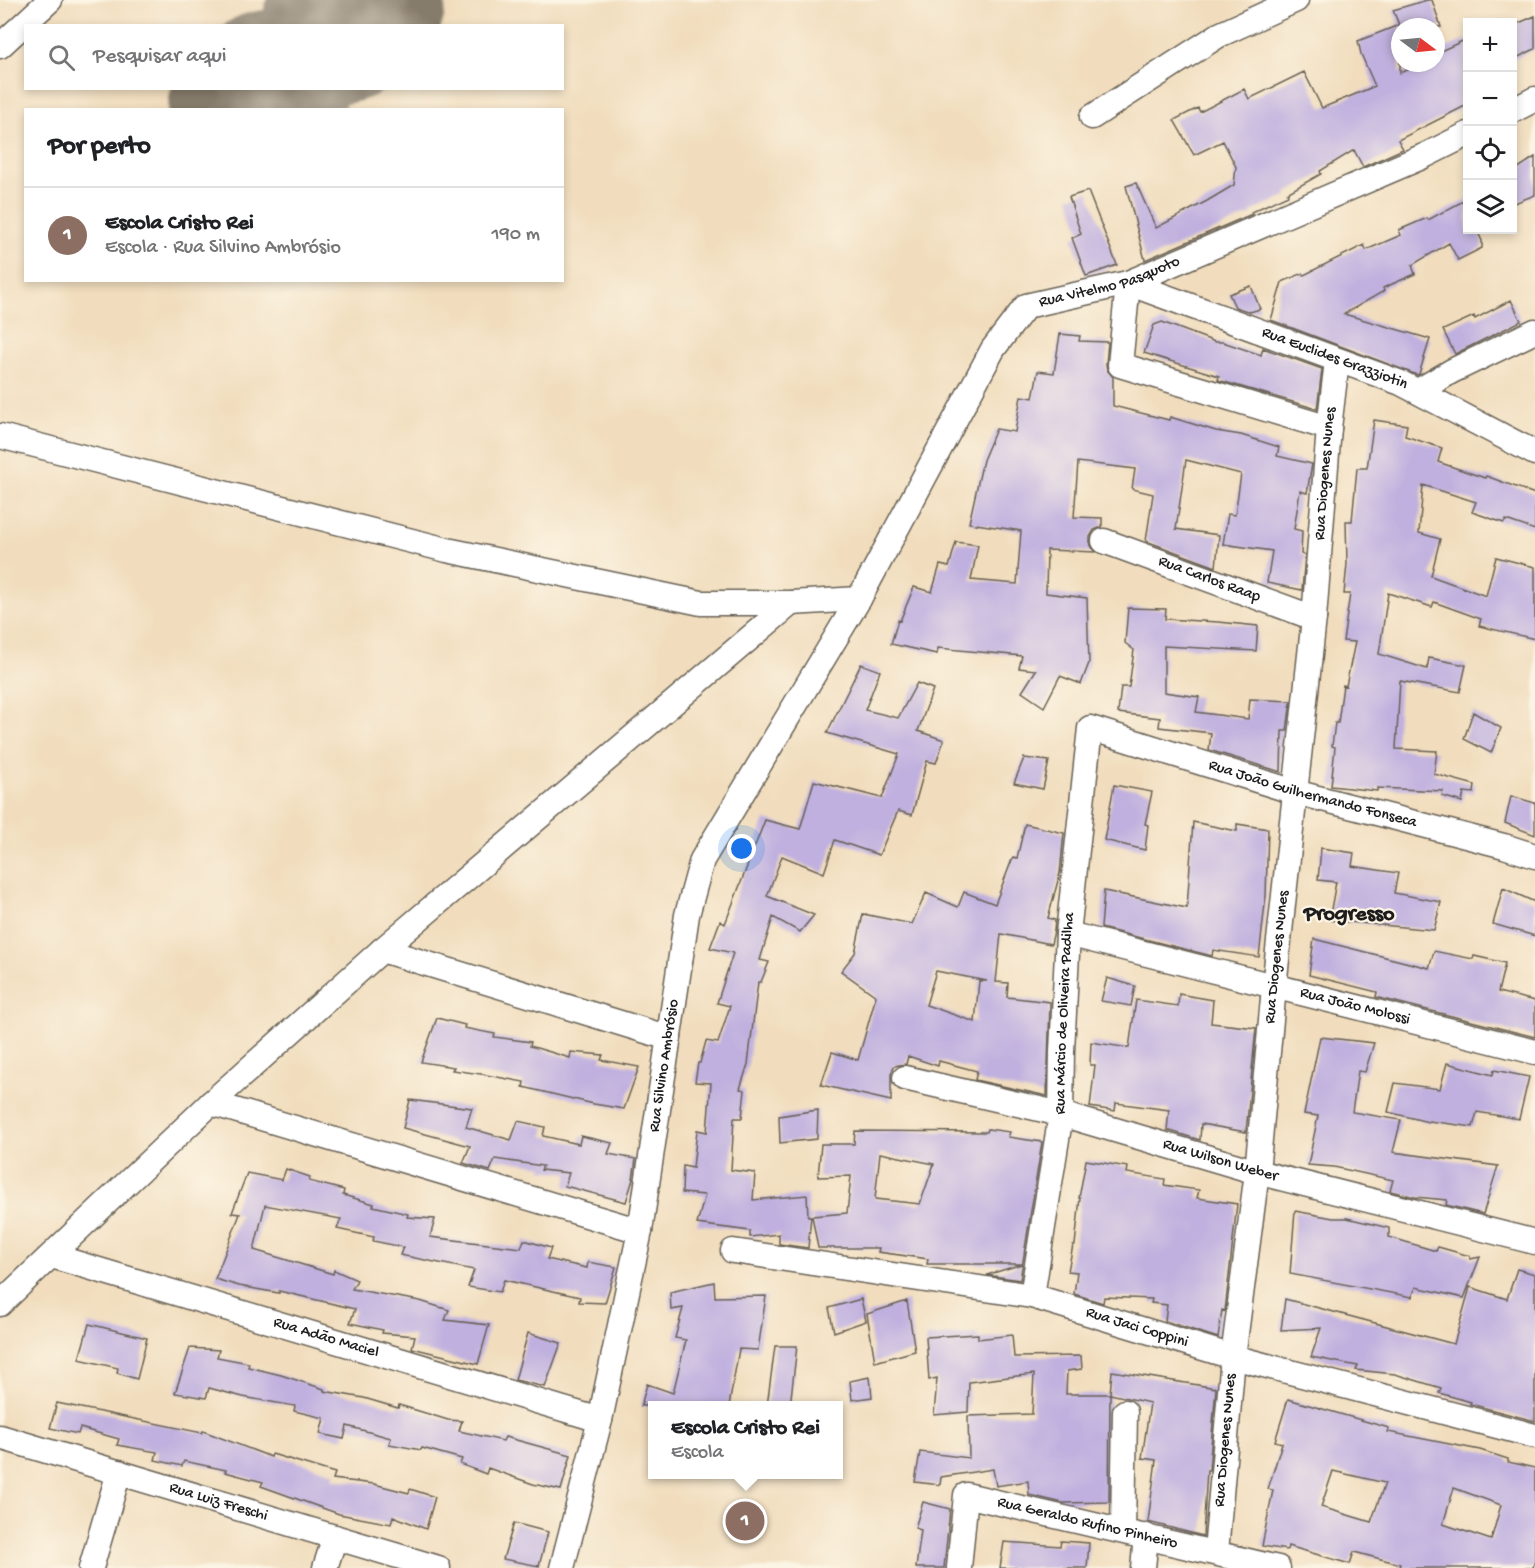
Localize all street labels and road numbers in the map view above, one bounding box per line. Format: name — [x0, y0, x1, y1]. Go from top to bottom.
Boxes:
street label: Rua Vitelmo Pasquoto — [1037, 252, 1183, 312]
street label: Rua Euclides Grazziotin — [1259, 323, 1411, 395]
street label: Rua Diogenes Nunes — [1311, 405, 1341, 541]
street label: Rua Carlos Raap — [1155, 552, 1263, 607]
street label: Rua João Guilhermando Fonseca — [1206, 756, 1420, 833]
street label: Rua Diogenes Nunes — [1261, 889, 1294, 1025]
street label: Rua Márcio de Oliveira Padilha — [1051, 910, 1080, 1114]
street label: Rua João Molossi — [1298, 983, 1412, 1030]
street label: Rua Silvino Ambrósio — [645, 998, 684, 1134]
street label: Rua Wilson Weber — [1160, 1135, 1281, 1187]
street label: Rua Jaci Coppini — [1083, 1303, 1190, 1352]
street label: Rua Adão Maciel — [271, 1313, 381, 1363]
street label: Rua Diogenes Nunes — [1210, 1372, 1241, 1508]
street label: Rua Luiz Freschi — [167, 1479, 270, 1526]
street label: Rua Geraldo Rufino Pinheiro — [995, 1493, 1179, 1554]

